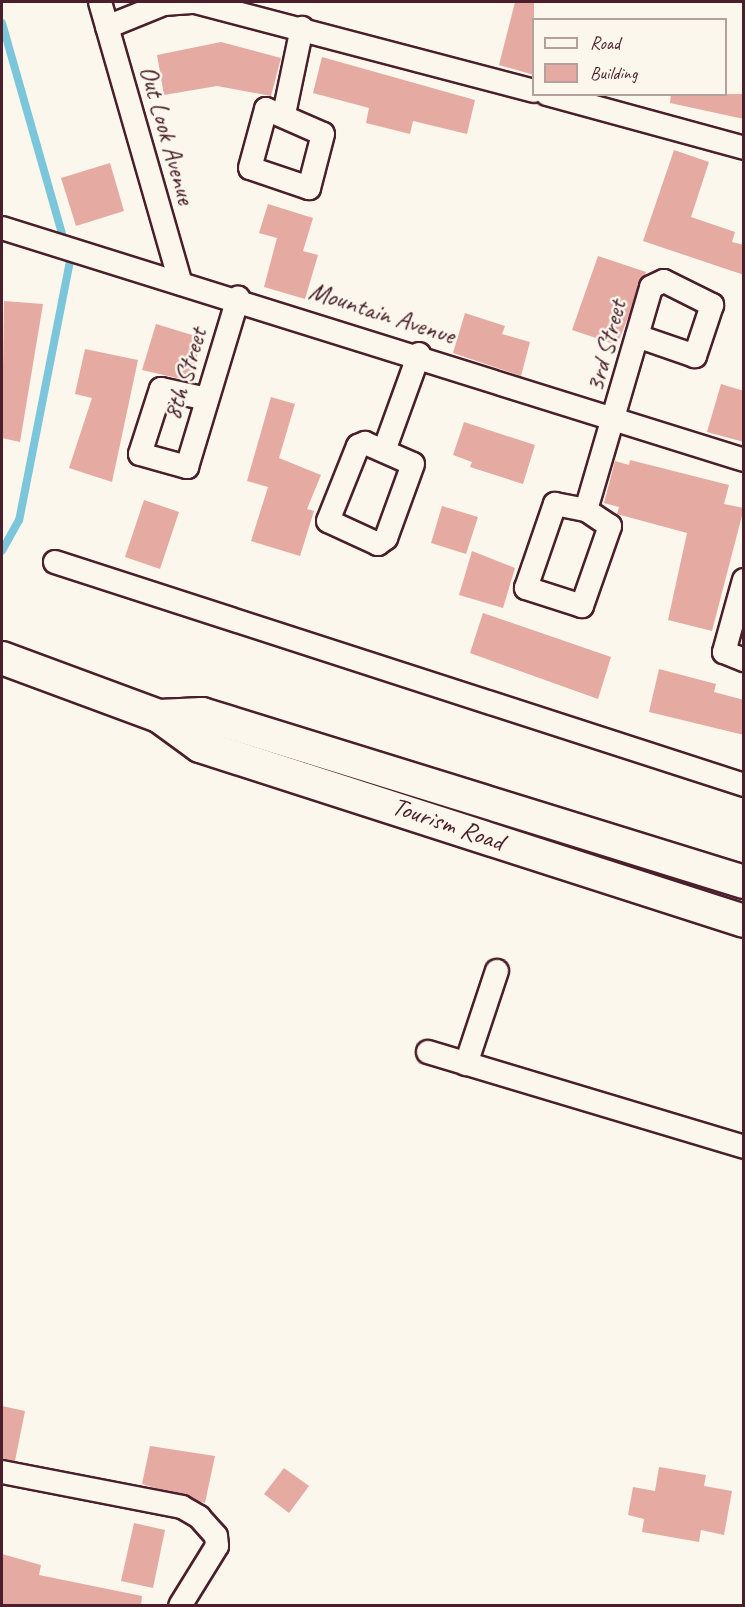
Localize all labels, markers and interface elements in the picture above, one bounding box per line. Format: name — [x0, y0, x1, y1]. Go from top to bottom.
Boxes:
legend — [532, 18, 727, 96]
text: Road — [590, 32, 620, 54]
street label: Out Look Avenue — [132, 62, 202, 208]
text: Building — [590, 62, 637, 84]
street label: Mountain Avenue — [305, 275, 459, 351]
street label: 3rd Street — [579, 296, 633, 396]
street label: 8th Street — [156, 324, 214, 424]
street label: Tourism Road — [388, 790, 508, 858]

